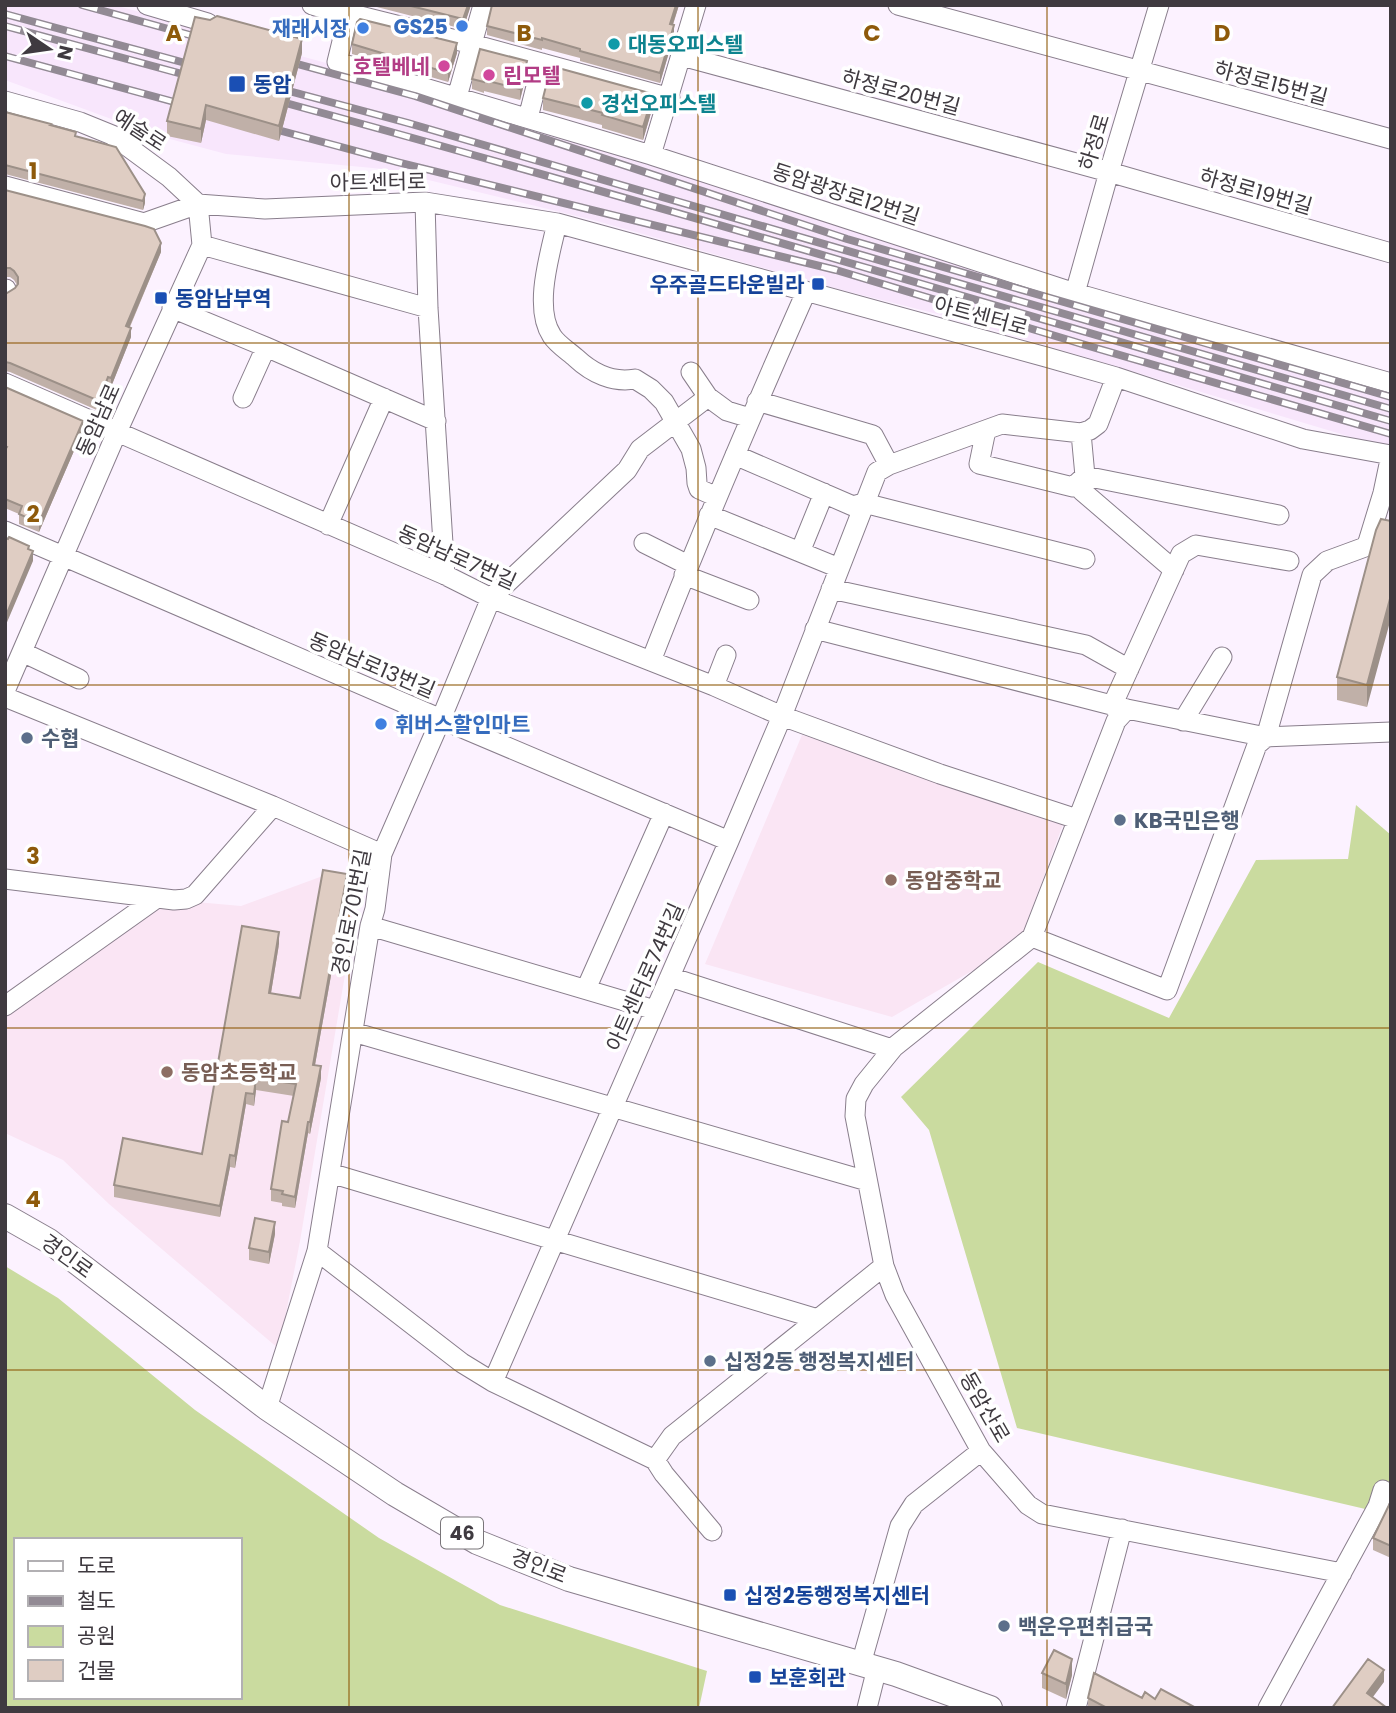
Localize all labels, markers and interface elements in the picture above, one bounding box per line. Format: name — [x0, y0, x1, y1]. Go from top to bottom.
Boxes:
place label: GS25 — [393, 12, 448, 41]
north arrow — [14, 14, 84, 84]
place label: 재래시장 — [272, 14, 349, 43]
text: A — [166, 17, 183, 49]
text: B — [516, 17, 532, 49]
text: C — [863, 17, 881, 49]
text: D — [1214, 17, 1230, 49]
marker: GS25 — [454, 18, 470, 34]
marker: 재래시장 — [355, 20, 371, 36]
place label: 대동오피스텔 — [628, 30, 744, 59]
marker: 대동오피스텔 — [606, 36, 622, 52]
text: N — [50, 43, 80, 63]
place label: 호텔베네 — [353, 52, 430, 81]
street label: 하정로15번길 — [1211, 54, 1331, 112]
marker: 호텔베네 — [436, 58, 452, 74]
place label: 린모텔 — [503, 61, 561, 90]
street label: 하정로20번길 — [838, 62, 964, 122]
marker: 린모텔 — [481, 67, 497, 83]
place label: 동암 — [253, 70, 292, 99]
marker: 동암 — [227, 74, 247, 94]
place label: 경선오피스텔 — [601, 89, 717, 118]
marker: 경선오피스텔 — [579, 95, 595, 111]
street label: 예술로 — [108, 102, 172, 158]
street label: 하정로 — [1072, 110, 1116, 174]
text: 1 — [29, 155, 37, 187]
street label: 동암광장로12번길 — [768, 156, 924, 232]
street label: 하정로19번길 — [1196, 161, 1316, 221]
street label: 아트센터로 — [329, 167, 427, 197]
place label: 우주골드타운빌라 — [649, 270, 805, 299]
marker: 우주골드타운빌라 — [810, 276, 826, 292]
place label: 동암남부역 — [175, 284, 272, 313]
street label: 아트센터로 — [931, 289, 1031, 343]
marker: 동암남부역 — [153, 290, 169, 306]
street label: 동암남로 — [69, 379, 127, 461]
text: 2 — [26, 498, 40, 530]
street label: 동암남로7번길 — [393, 518, 521, 596]
street label: 동암남로13번길 — [304, 625, 440, 705]
place label: 휘버스할인마트 — [395, 710, 530, 739]
marker: 휘버스할인마트 — [373, 716, 389, 732]
place label: 수협 — [41, 724, 80, 753]
marker: 수협 — [19, 730, 35, 746]
place label: KB국민은행 — [1134, 806, 1240, 835]
marker: KB국민은행 — [1112, 812, 1128, 828]
text: 3 — [26, 840, 40, 872]
street label: 경인로701번길 — [325, 846, 377, 978]
place label: 동암중학교 — [905, 866, 1002, 895]
marker: 동암중학교 — [883, 872, 899, 888]
street label: 아트센터로74번길 — [599, 898, 691, 1056]
place label: 동암초등학교 — [181, 1058, 297, 1087]
marker: 동암초등학교 — [159, 1064, 175, 1080]
text: 4 — [25, 1183, 41, 1215]
street label: 경인로 — [35, 1227, 99, 1285]
place label: 십정2동 행정복지센터 — [724, 1347, 914, 1376]
marker: 십정2동 행정복지센터 — [702, 1353, 718, 1369]
street label: 동암산로 — [953, 1366, 1017, 1448]
road number: 46 — [441, 1518, 483, 1548]
legend — [14, 1538, 242, 1699]
street label: 경인로 — [507, 1542, 571, 1590]
text: 도로 — [77, 1551, 116, 1580]
place label: 십정2동행정복지센터 — [744, 1581, 930, 1610]
text: 철도 — [77, 1586, 116, 1615]
marker: 십정2동행정복지센터 — [722, 1587, 738, 1603]
place label: 백운우편취급국 — [1018, 1612, 1153, 1641]
marker: 백운우편취급국 — [996, 1618, 1012, 1634]
text: 공원 — [77, 1621, 116, 1650]
text: 건물 — [77, 1656, 116, 1685]
place label: 보훈회관 — [769, 1663, 846, 1692]
marker: 보훈회관 — [747, 1669, 763, 1685]

